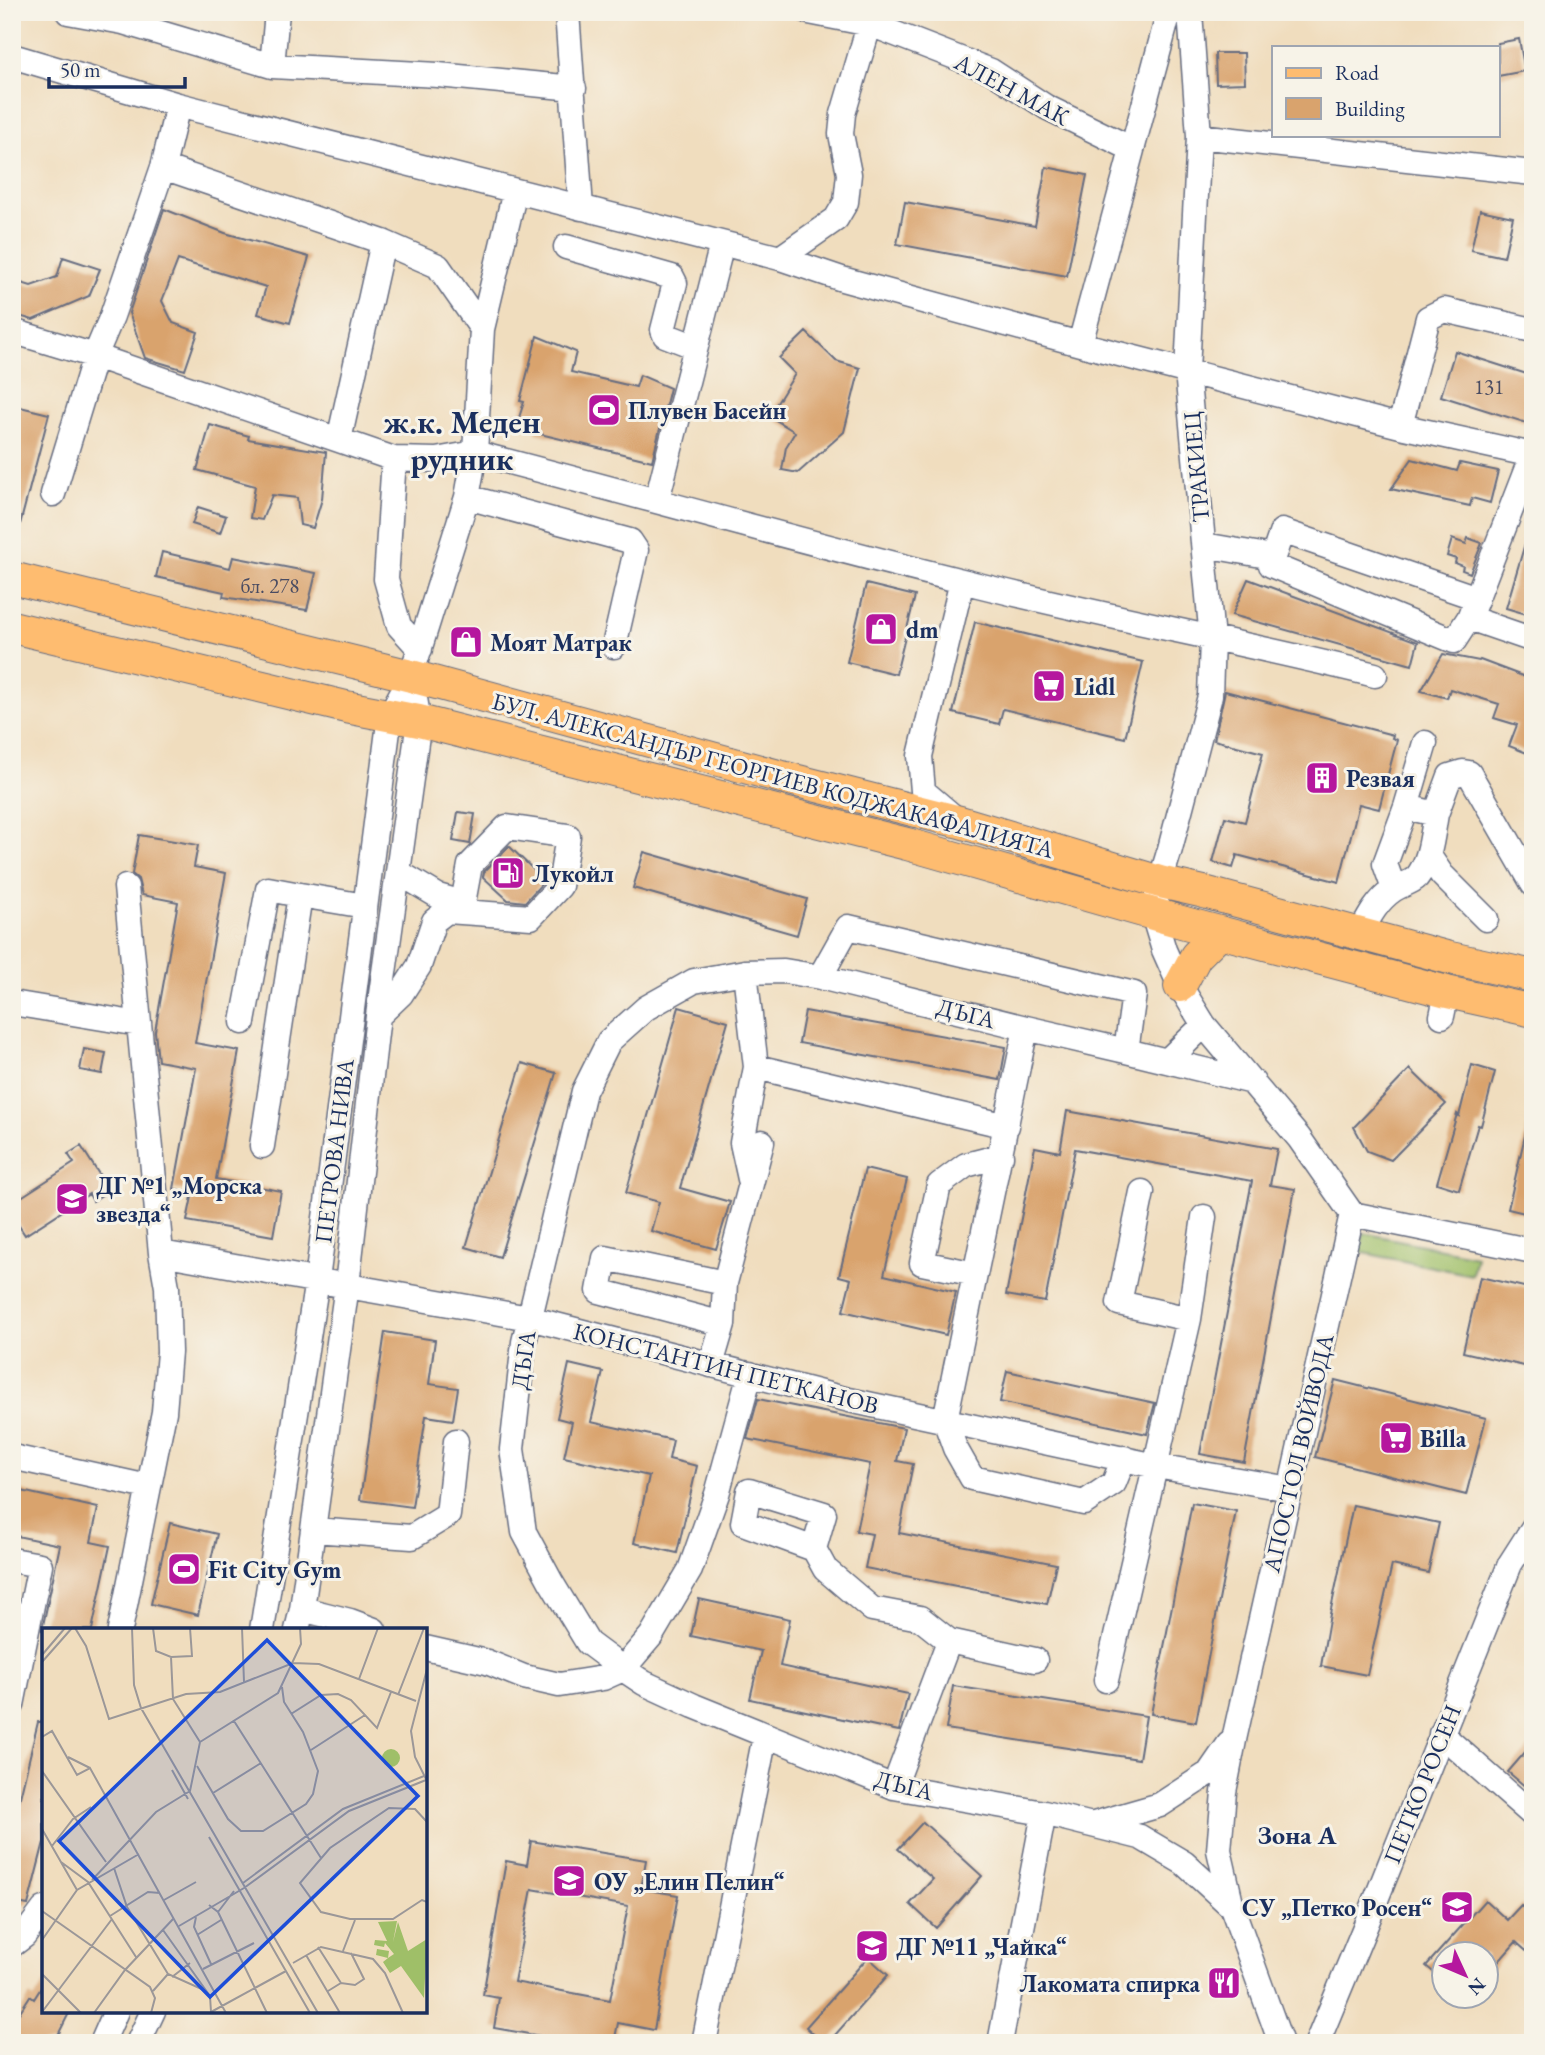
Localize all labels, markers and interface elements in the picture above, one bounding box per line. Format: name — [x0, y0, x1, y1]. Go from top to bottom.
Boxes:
street label: АЛЕН МАК — [948, 45, 1075, 132]
scale bar — [49, 46, 186, 90]
legend — [1272, 46, 1500, 136]
text: 50 m — [60, 56, 101, 83]
text: Road — [1335, 59, 1379, 86]
text: Building — [1335, 95, 1405, 122]
house number: 131 — [1474, 373, 1504, 400]
sports icon: Плувен Басейн — [585, 391, 623, 429]
place label: Плувен Басейн — [628, 395, 786, 427]
district label: ж.к. Меден рудник — [384, 401, 540, 480]
street label: ТРАКИЕЦ — [1176, 410, 1216, 524]
house number: бл. 278 — [241, 572, 299, 599]
shop icon: dm — [862, 610, 900, 648]
place label: dm — [906, 614, 939, 645]
shop icon: Моят Матрак — [447, 623, 485, 661]
place label: Моят Матрак — [490, 627, 633, 658]
supermarket icon: Lidl — [1030, 667, 1068, 705]
place label: Lidl — [1074, 671, 1115, 702]
street label: БУЛ. АЛЕКСАНДЪР ГЕОРГИЕВ КОДЖАКАФАЛИЯТА — [489, 685, 1058, 865]
building icon: Резвая — [1303, 759, 1341, 797]
place label: Резвая — [1346, 763, 1415, 794]
fuel station icon: Лукойл — [489, 854, 527, 892]
place label: Лукойл — [532, 858, 614, 890]
street label: ДЪГА — [934, 991, 999, 1035]
street label: ПЕТРОВА НИВА — [307, 1056, 361, 1245]
place label: ДГ №1 „Морска звезда“ — [96, 1170, 263, 1229]
school or university icon: ДГ №1 „Морска звезда“ — [53, 1180, 91, 1218]
street label: КОНСТАНТИН ПЕТКАНОВ — [570, 1315, 882, 1421]
street label: ДЪГА — [504, 1328, 543, 1391]
street label: АПОСТОЛ ВОЙВОДА — [1255, 1330, 1341, 1576]
supermarket icon: Billa — [1377, 1419, 1415, 1457]
place label: Billa — [1420, 1423, 1467, 1454]
sports icon: Fit City Gym — [165, 1550, 203, 1588]
place label: Fit City Gym — [208, 1554, 341, 1586]
inset map — [42, 1628, 427, 2013]
street label: ПЕТКО РОСЕН — [1376, 1700, 1468, 1868]
street label: ДЪГА — [872, 1763, 937, 1807]
district label: Зона А — [1258, 1818, 1337, 1852]
school or university icon: ОУ „Елин Пелин“ — [550, 1862, 588, 1900]
place label: ОУ „Елин Пелин“ — [594, 1866, 785, 1897]
school or university icon: СУ „Петко Росен“ — [1438, 1888, 1476, 1926]
place label: СУ „Петко Росен“ — [1242, 1892, 1432, 1923]
school or university icon: ДГ №11 „Чайка“ — [853, 1927, 891, 1965]
place label: ДГ №11 „Чайка“ — [896, 1931, 1067, 1962]
north arrow — [1430, 1940, 1500, 2010]
restaurant icon: Лакомата спирка — [1205, 1964, 1243, 2002]
place label: Лакомата спирка — [1019, 1968, 1200, 1999]
text: N — [1462, 1972, 1491, 2001]

